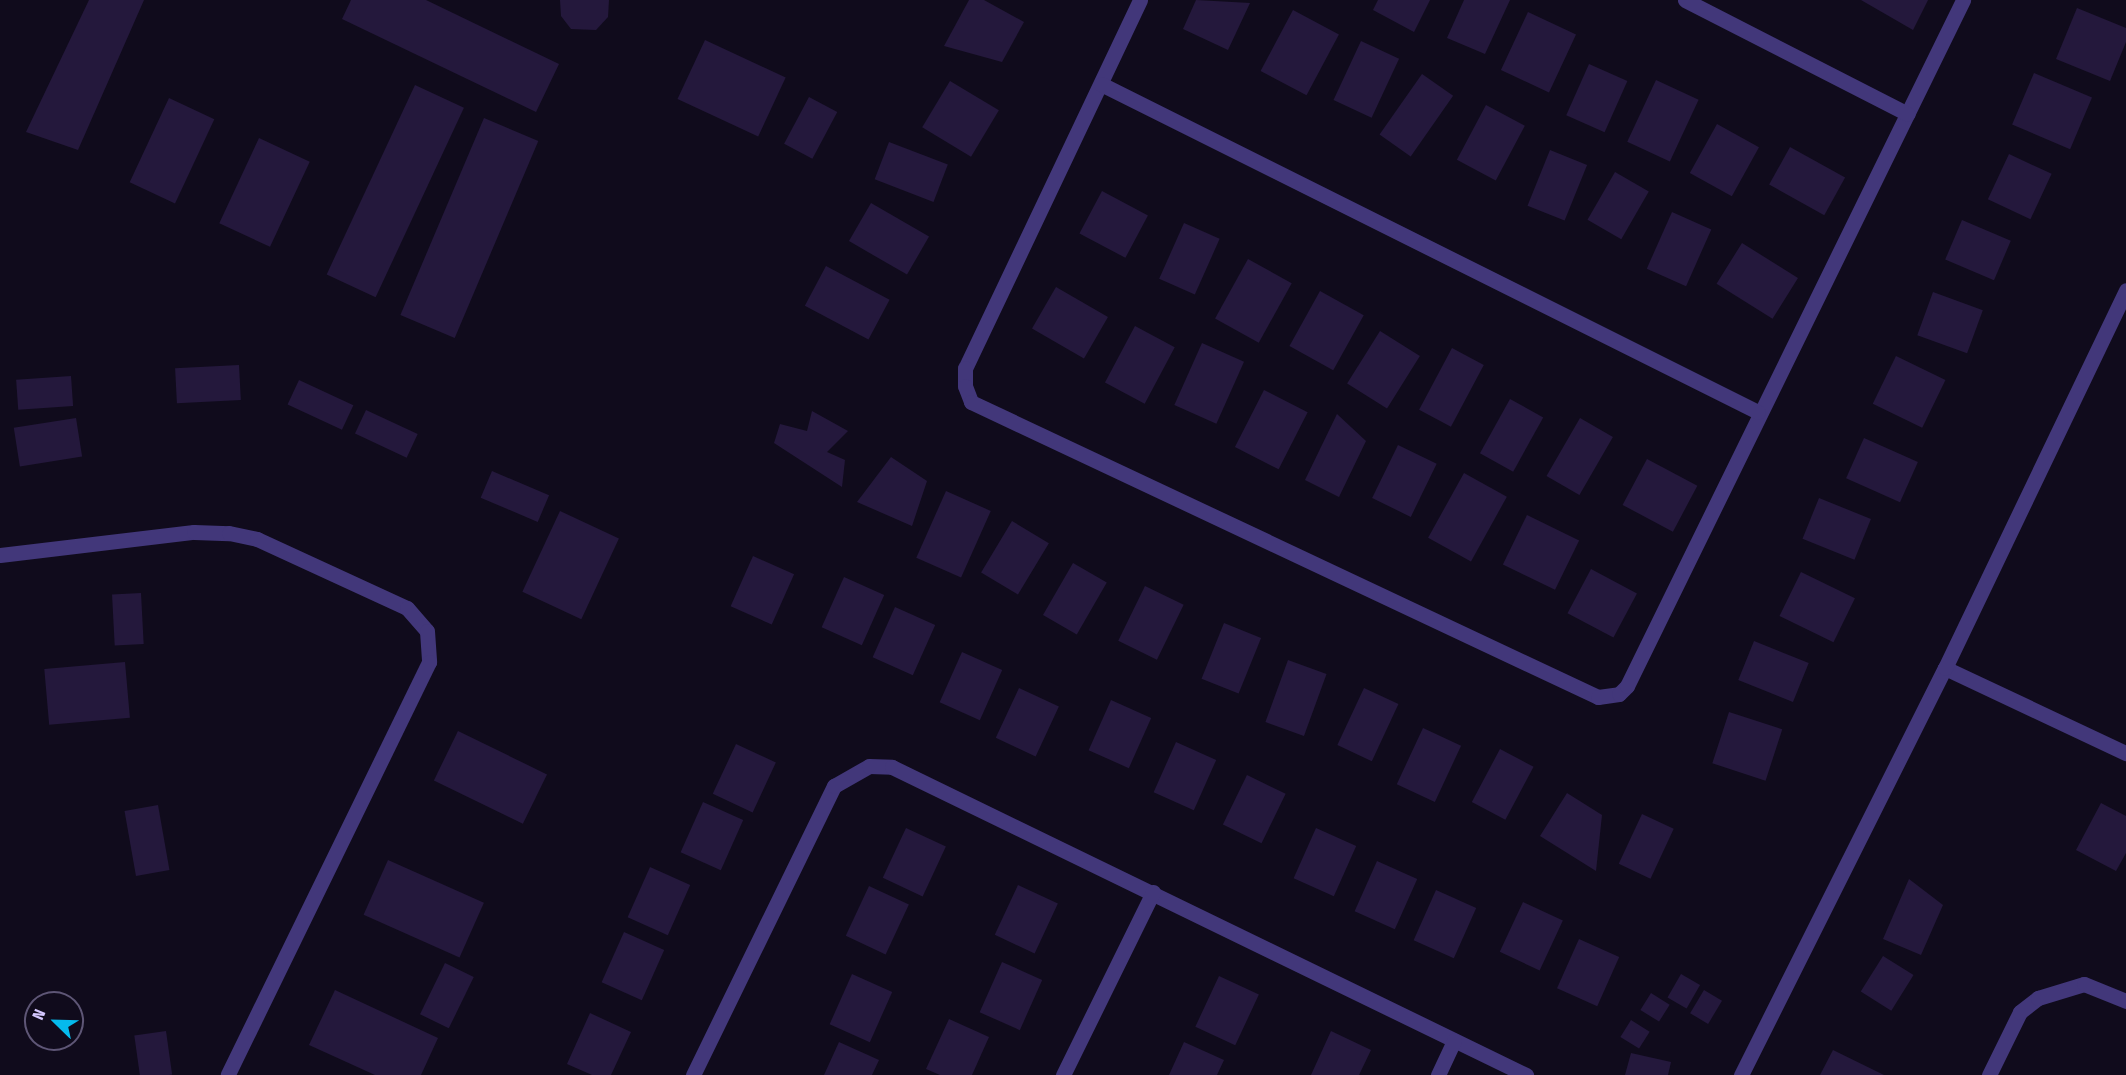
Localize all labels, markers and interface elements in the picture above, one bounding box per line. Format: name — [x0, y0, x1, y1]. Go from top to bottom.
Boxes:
north arrow — [24, 991, 84, 1051]
text: N — [28, 1006, 49, 1023]

